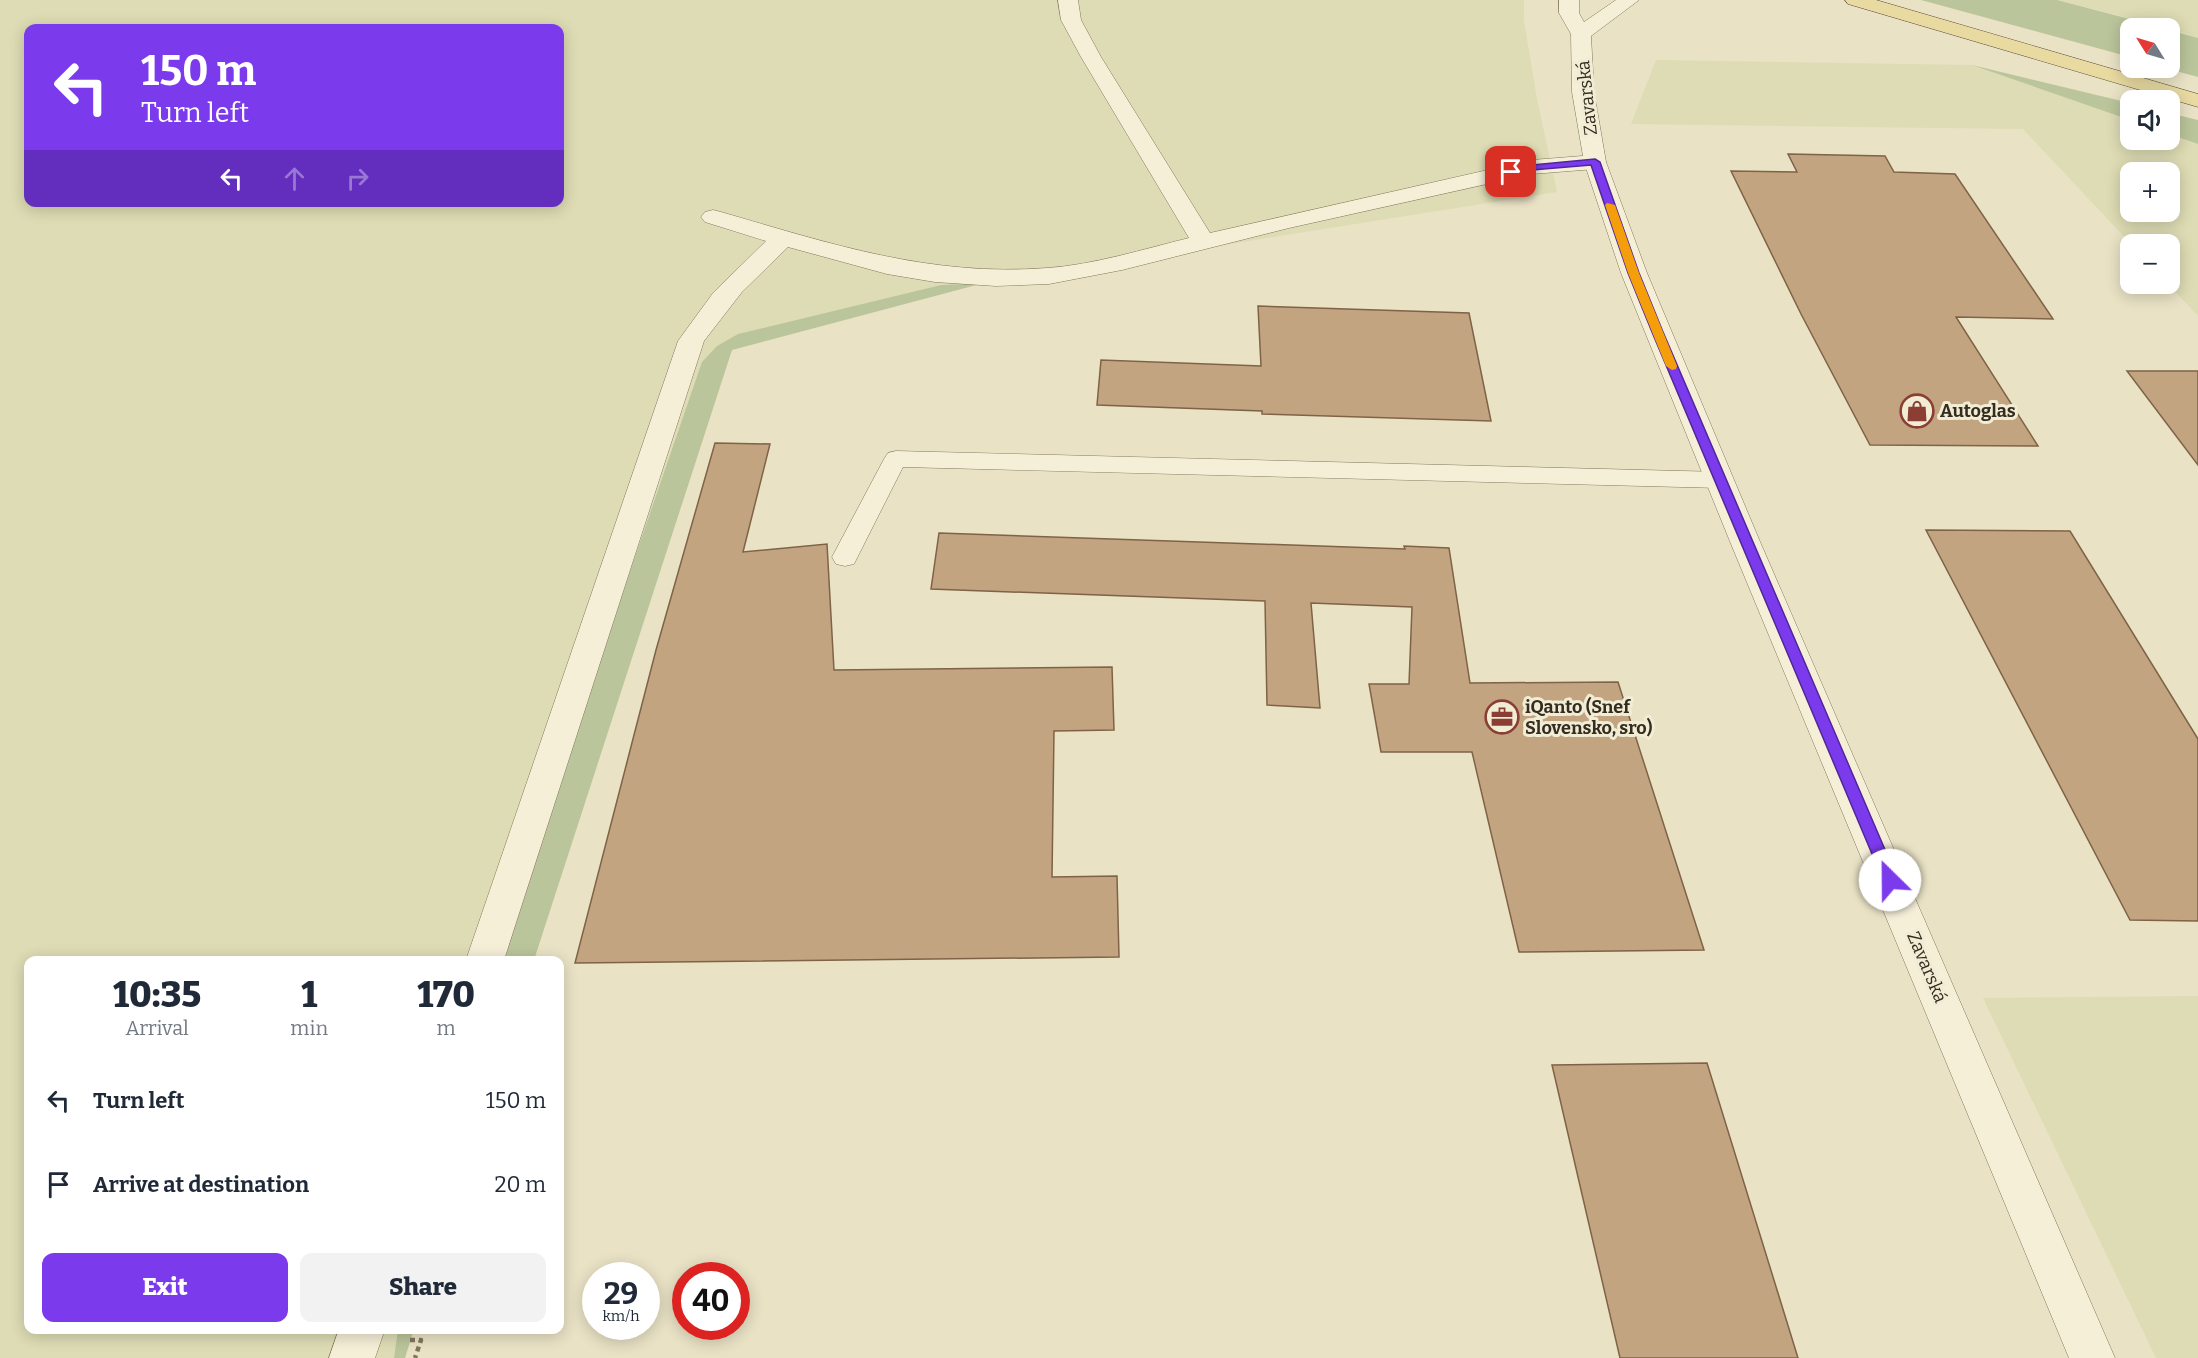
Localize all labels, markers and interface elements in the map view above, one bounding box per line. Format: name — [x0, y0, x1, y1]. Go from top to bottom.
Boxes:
north arrow — [2120, 18, 2180, 78]
map controls — [2120, 18, 2180, 294]
text: 150 m — [141, 46, 256, 96]
icon: left — [42, 48, 120, 126]
street label: Zavarská — [1572, 59, 1602, 137]
button: sound — [2120, 90, 2180, 150]
text: Turn left — [141, 97, 249, 129]
pin — [1485, 146, 1536, 197]
icon: arrive — [1494, 155, 1527, 188]
icon: left — [215, 162, 248, 195]
icon: ahead — [278, 162, 311, 195]
icon: right — [341, 162, 374, 195]
button: + — [2120, 162, 2180, 222]
button: − — [2120, 234, 2180, 294]
shop icon: Autoglas — [1899, 393, 1935, 429]
place label: Autoglas — [1940, 400, 2016, 422]
place label: iQanto (Snef Slovensko, sro) — [1525, 696, 1653, 739]
office icon: iQanto (Snef Slovensko, sro) — [1484, 699, 1520, 735]
position arrow — [1858, 848, 1922, 912]
street label: Zavarská — [1902, 928, 1952, 1006]
text: 10:35 — [113, 973, 201, 1017]
text: 1 — [301, 973, 317, 1017]
text: 170 — [417, 973, 475, 1017]
text: Arrival — [125, 1016, 189, 1040]
text: min — [290, 1016, 328, 1040]
text: m — [436, 1016, 456, 1040]
icon: left — [42, 1084, 75, 1117]
text: Turn left — [93, 1087, 185, 1114]
text: 150 m — [486, 1087, 546, 1114]
icon: arrive — [42, 1168, 75, 1201]
text: Arrive at destination — [93, 1171, 309, 1198]
text: 20 m — [495, 1171, 546, 1198]
button: Exit — [42, 1253, 288, 1322]
button: Share — [300, 1253, 546, 1322]
speed limit sign: 40 — [672, 1262, 750, 1340]
text: 29 — [604, 1276, 638, 1312]
text: km/h — [602, 1307, 640, 1325]

